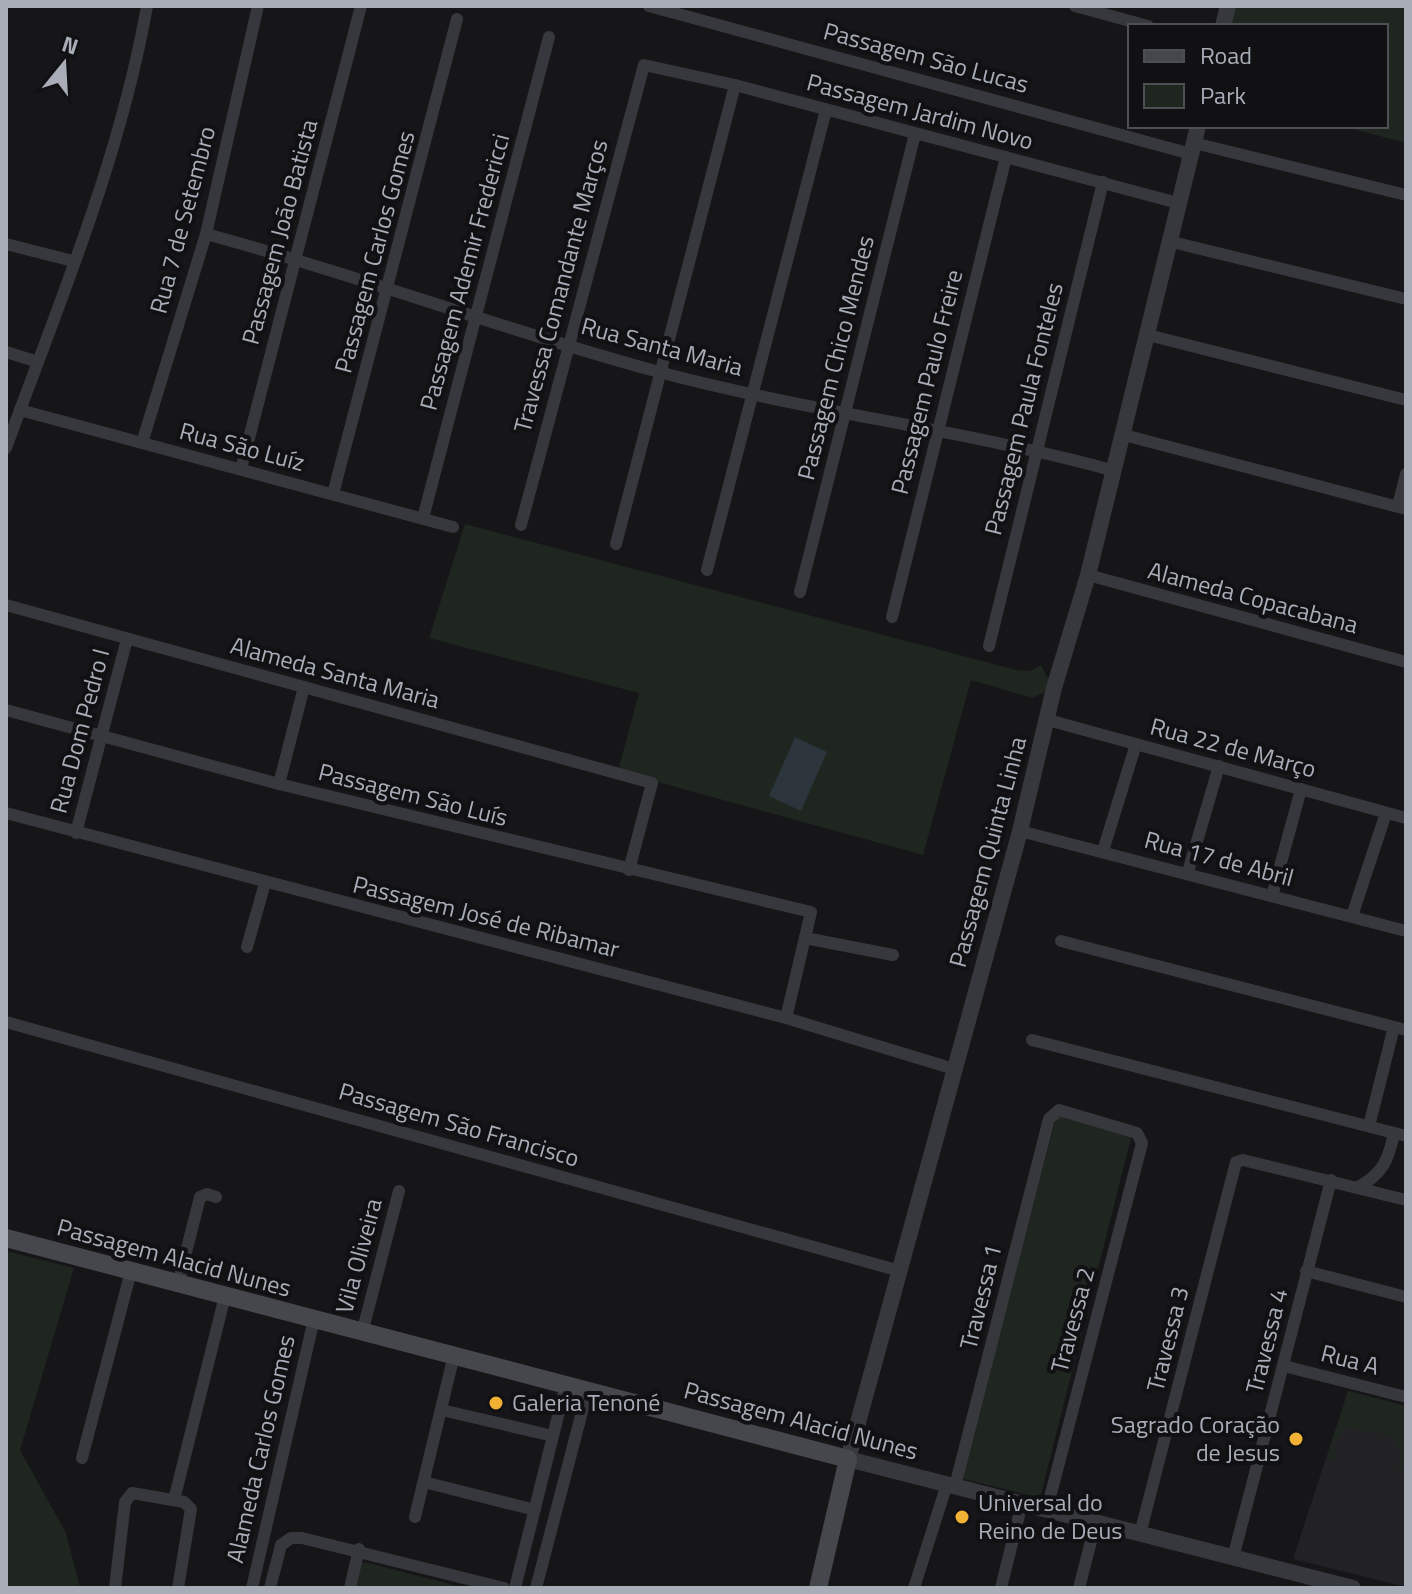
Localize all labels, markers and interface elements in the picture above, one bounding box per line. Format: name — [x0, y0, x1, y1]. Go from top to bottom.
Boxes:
street label: Passagem São Lucas — [820, 12, 1033, 102]
north arrow — [24, 24, 104, 104]
legend — [1128, 24, 1388, 128]
text: N — [58, 26, 83, 64]
text: Road — [1200, 37, 1252, 73]
street label: Passagem Jardim Novo — [803, 63, 1037, 159]
text: Park — [1200, 77, 1246, 113]
street label: Passagem João Batista — [232, 115, 326, 348]
street label: Rua 7 de Setembro — [140, 122, 224, 317]
street label: Passagem Carlos Gomes — [324, 127, 424, 377]
street label: Passagem Ademir Fredericci — [410, 129, 518, 414]
street label: Travessa Comandante Marços — [504, 135, 617, 436]
street label: Passagem Chico Mendes — [787, 232, 883, 484]
street label: Passagem Paulo Freire — [881, 266, 971, 498]
street label: Passagem Paula Fonteles — [974, 279, 1072, 539]
street label: Rua Santa Maria — [577, 307, 747, 385]
street label: Rua São Luíz — [176, 412, 309, 480]
street label: Alameda Copacabana — [1144, 552, 1362, 642]
street label: Alameda Santa Maria — [227, 627, 444, 717]
street label: Rua Dom Pedro I — [40, 644, 118, 817]
street label: Rua 22 de Março — [1146, 708, 1320, 786]
street label: Passagem Quinta Linha — [939, 733, 1035, 971]
street label: Passagem São Luís — [315, 753, 512, 835]
street label: Rua 17 de Abril — [1141, 821, 1298, 895]
street label: Passagem José de Ribamar — [349, 865, 623, 967]
street label: Passagem São Francisco — [335, 1072, 584, 1176]
street label: Vila Oliveira — [325, 1194, 391, 1317]
street label: Passagem Alacid Nunes — [53, 1208, 295, 1306]
street label: Travessa 1 — [950, 1240, 1010, 1353]
street label: Travessa 2 — [1041, 1263, 1103, 1376]
street label: Travessa 3 — [1137, 1282, 1197, 1395]
street label: Travessa 4 — [1236, 1284, 1296, 1397]
street label: Alameda Carlos Gomes — [216, 1331, 304, 1566]
street label: Rua A — [1317, 1334, 1383, 1384]
street label: Passagem Alacid Nunes — [680, 1371, 922, 1469]
place label: Galeria Tenoné — [512, 1384, 660, 1420]
marker: Galeria Tenoné — [487, 1394, 505, 1412]
place label: Sagrado Coração de Jesus — [1111, 1406, 1280, 1470]
marker: Sagrado Coração de Jesus — [1287, 1430, 1305, 1448]
place label: Universal do Reino de Deus — [978, 1484, 1122, 1548]
marker: Universal do Reino de Deus — [953, 1508, 971, 1526]

